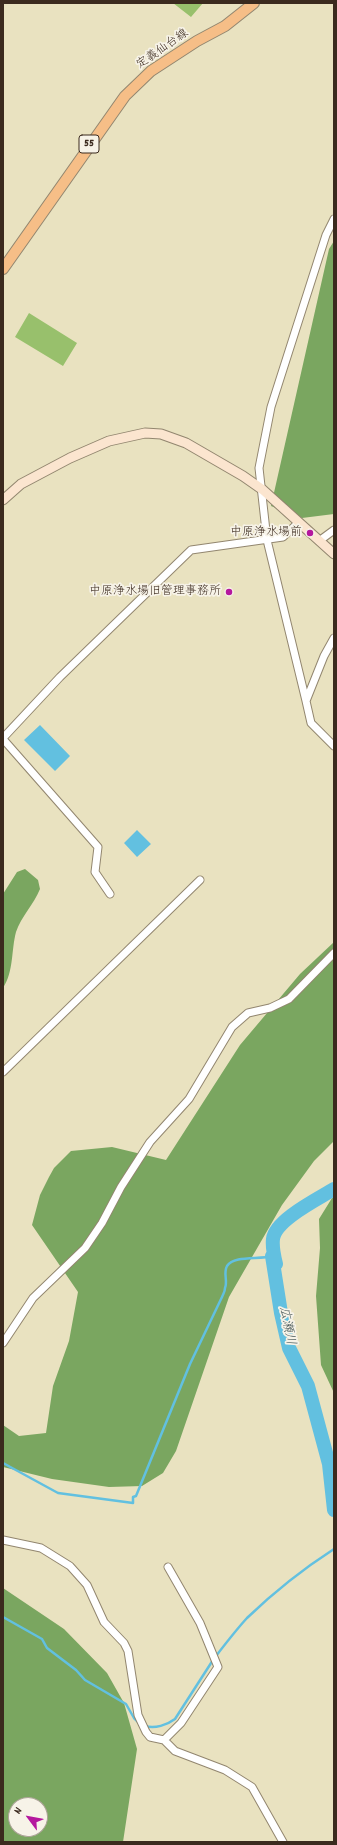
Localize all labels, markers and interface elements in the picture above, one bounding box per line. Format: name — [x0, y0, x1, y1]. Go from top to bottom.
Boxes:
street label: 定義仙台線 — [134, 27, 192, 73]
road number: 55 — [79, 135, 99, 153]
place label: 中原浄水場前 — [230, 526, 302, 540]
marker: 中原浄水場前 — [305, 528, 315, 538]
place label: 中原浄水場旧管理事務所 — [89, 585, 221, 599]
marker: 中原浄水場旧管理事務所 — [224, 587, 234, 597]
water label: 広瀬川 — [275, 1305, 297, 1347]
north arrow — [8, 1797, 48, 1837]
text: N — [10, 1805, 27, 1818]

